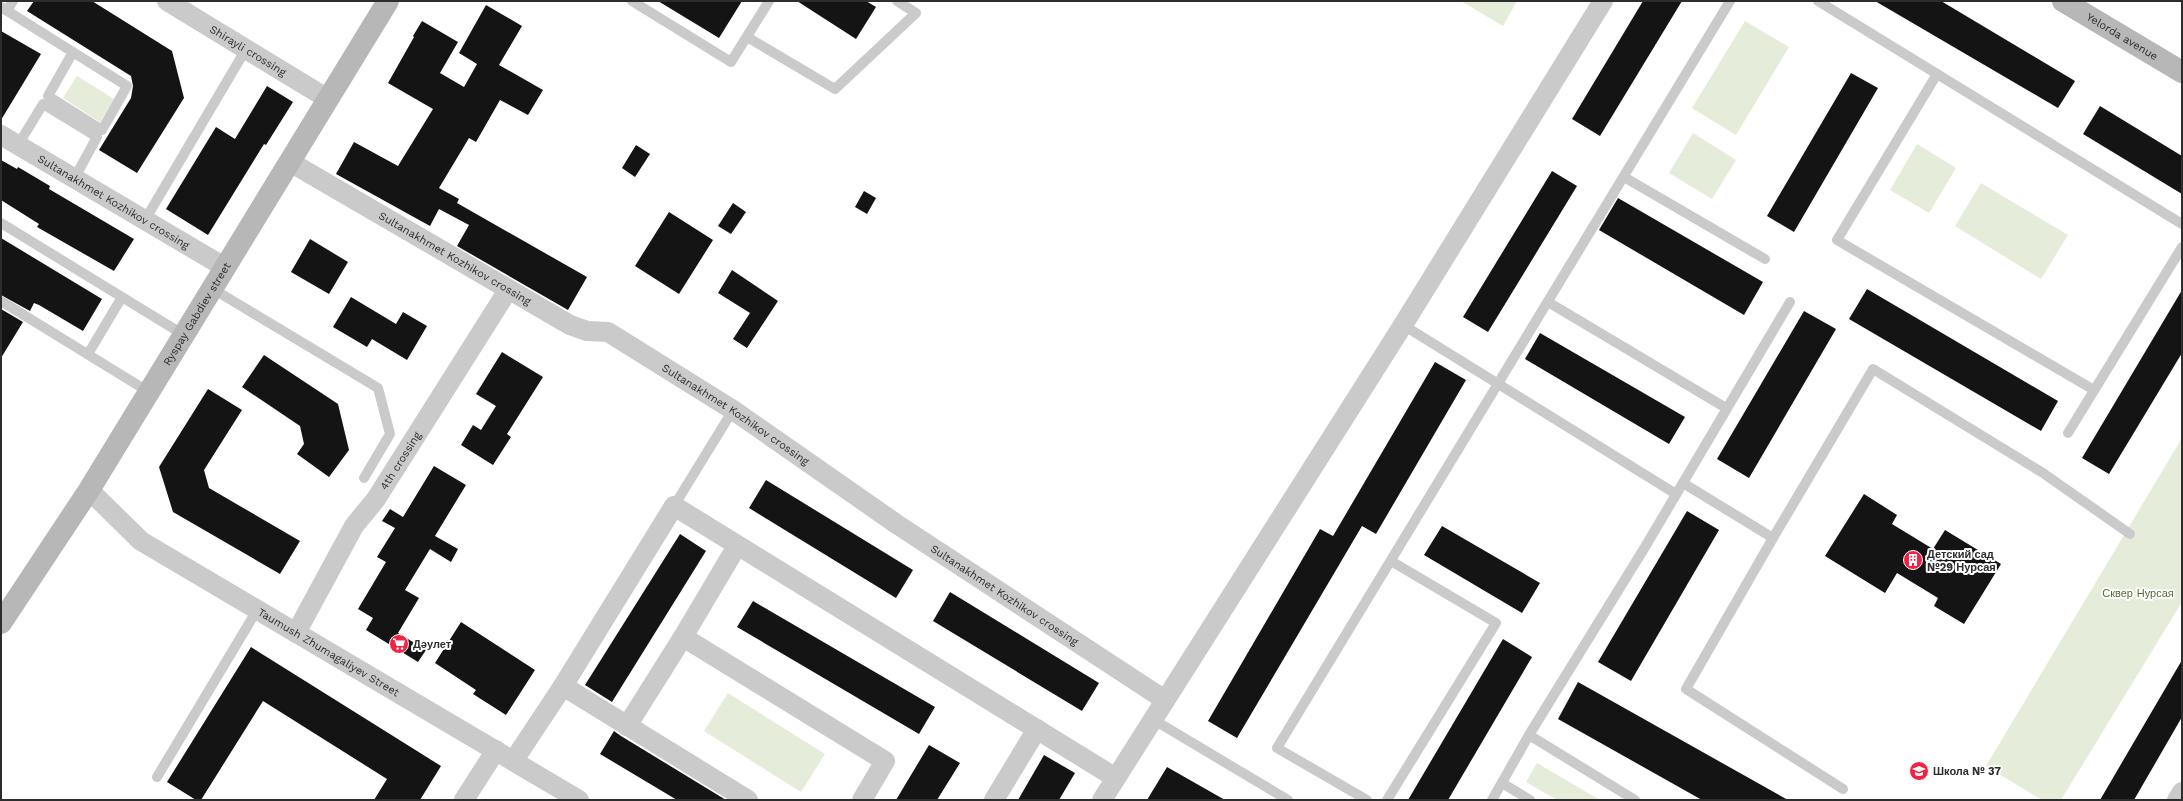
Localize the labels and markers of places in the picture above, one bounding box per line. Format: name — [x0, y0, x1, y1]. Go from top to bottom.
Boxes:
place label: Детский сад №29 Нурсая — [1927, 548, 1996, 574]
building icon: Детский сад №29 Нурсая — [1902, 549, 1924, 571]
supermarket icon: Дәулет — [388, 633, 410, 655]
place label: Дәулет — [413, 638, 452, 651]
school or university icon: Школа № 37 — [1908, 760, 1930, 782]
place label: Школа № 37 — [1933, 765, 2001, 778]

